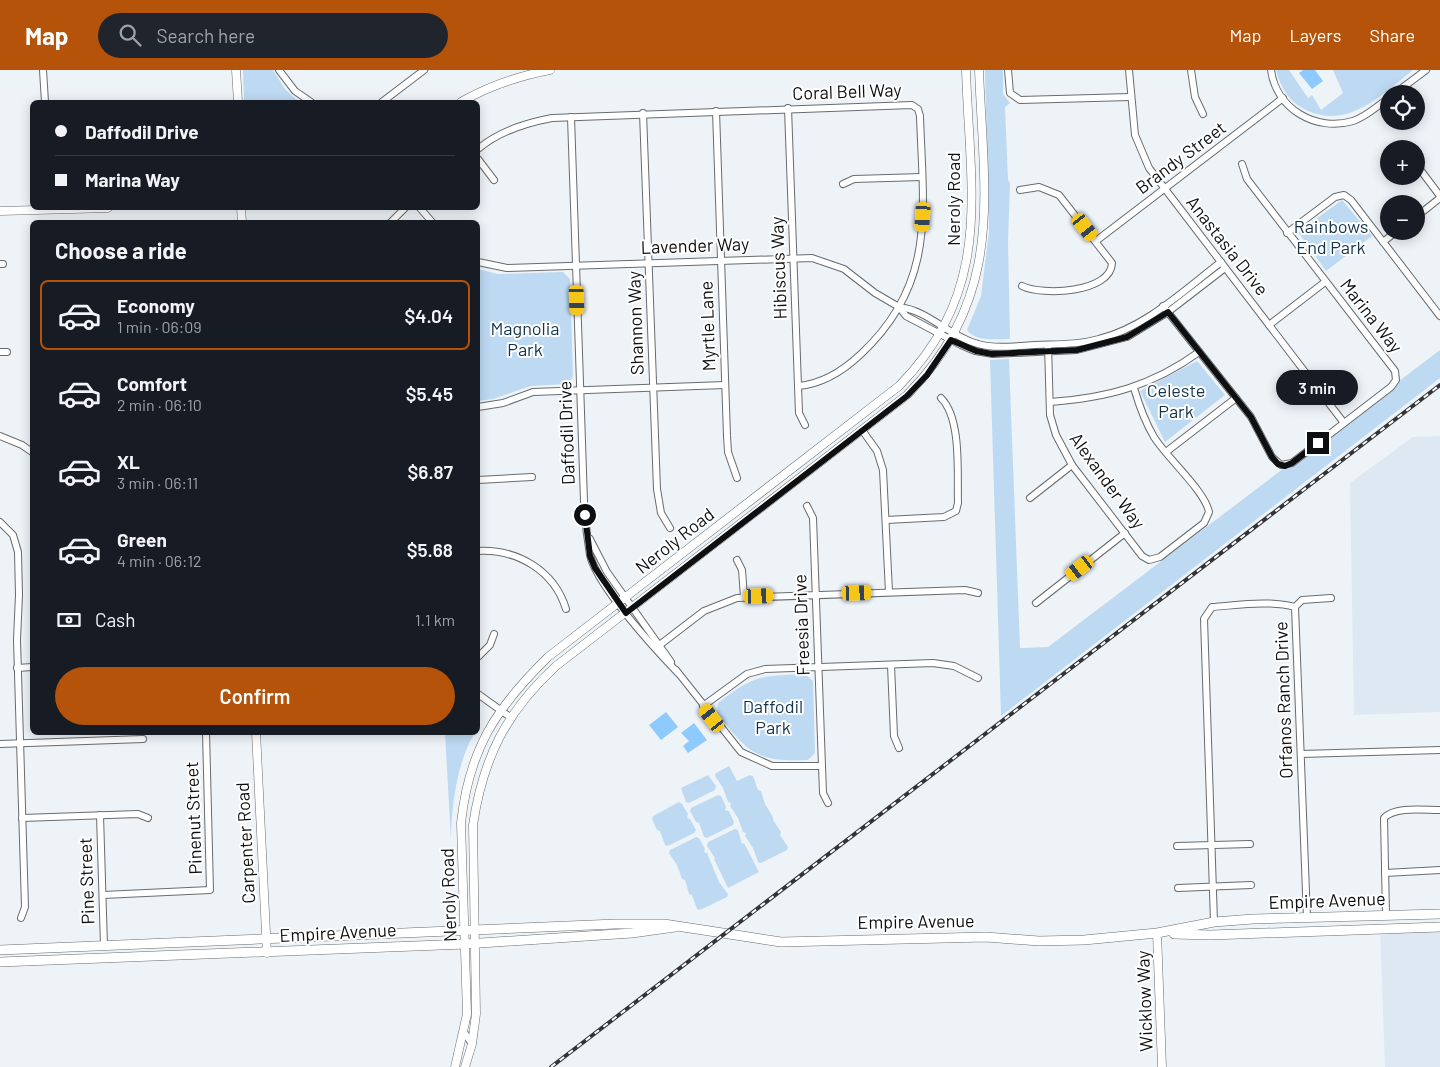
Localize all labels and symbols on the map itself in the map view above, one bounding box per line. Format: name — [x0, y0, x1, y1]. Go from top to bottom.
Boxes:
street label: Coral Bell Way — [792, 78, 902, 104]
street label: Brandy Street — [1131, 116, 1230, 198]
street label: Neroly Road — [942, 152, 964, 246]
street label: Anastasia Drive — [1182, 191, 1274, 300]
car — [914, 202, 931, 232]
car — [1069, 211, 1100, 243]
park label: Rainbows End Park — [1294, 215, 1368, 258]
street label: Hibiscus Way — [765, 216, 791, 320]
street label: Lavender Way — [640, 232, 750, 258]
street label: Shannon Way — [622, 271, 648, 375]
street label: Marina Way — [1336, 274, 1408, 357]
street label: Myrtle Lane — [694, 280, 720, 372]
car — [568, 285, 585, 315]
park label: Magnolia Park — [490, 317, 560, 360]
callout: 3 min — [1277, 370, 1359, 406]
park label: Celeste Park — [1147, 379, 1205, 422]
street label: Daffodil Drive — [553, 381, 579, 485]
street label: Alexander Way — [1066, 428, 1150, 533]
route end — [1307, 432, 1329, 454]
street label: Neroly Road — [631, 503, 718, 578]
route start — [574, 504, 596, 526]
car — [1063, 553, 1096, 583]
street label: Freesia Drive — [788, 574, 814, 676]
car — [841, 585, 872, 601]
car — [743, 588, 774, 604]
street label: Orfanos Ranch Drive — [1269, 621, 1297, 779]
park label: Daffodil Park — [743, 695, 803, 738]
car — [696, 702, 727, 734]
street label: Pinenut Street — [180, 761, 206, 875]
street label: Carpenter Road — [231, 782, 259, 904]
street label: Pine Street — [73, 837, 99, 925]
street label: Neroly Road — [435, 848, 461, 942]
street label: Empire Avenue — [1268, 887, 1386, 913]
street label: Empire Avenue — [857, 909, 975, 933]
street label: Empire Avenue — [279, 918, 397, 946]
street label: Wicklow Way — [1131, 950, 1157, 1052]

